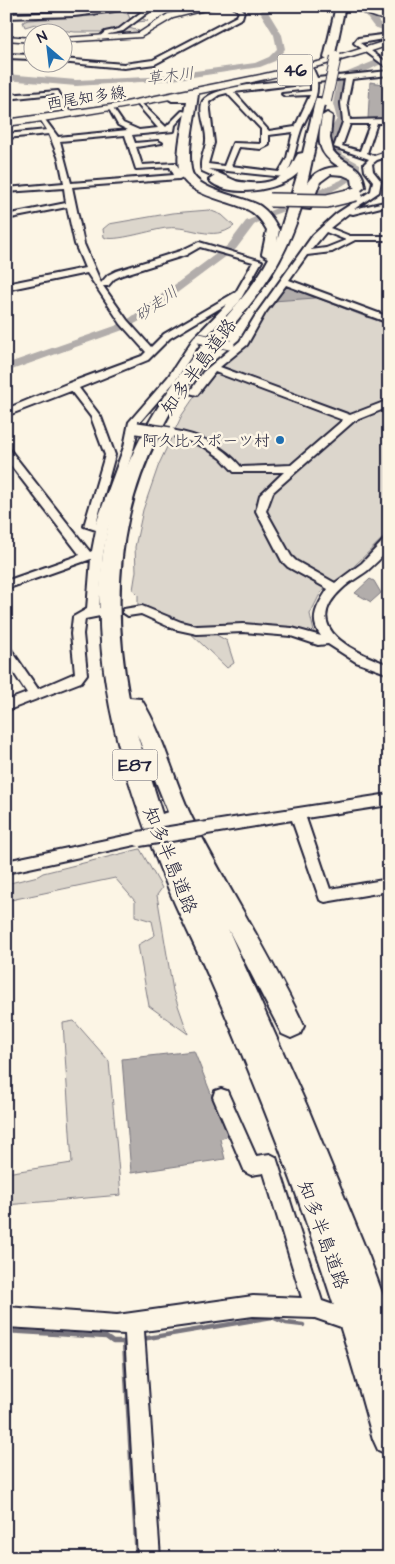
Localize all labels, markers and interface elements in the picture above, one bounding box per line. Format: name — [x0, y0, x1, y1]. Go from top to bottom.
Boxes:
north arrow — [22, 22, 72, 72]
text: N — [34, 26, 51, 48]
road number: 46 — [278, 54, 312, 86]
water label: 草木川 — [145, 62, 195, 90]
street label: 西尾知多線 — [45, 81, 127, 115]
water label: 砂走川 — [131, 281, 183, 327]
street label: 知多半島道路 — [155, 313, 244, 421]
place label: 阿久比スポーツ村 — [142, 430, 270, 452]
marker: 阿久比スポーツ村 — [274, 434, 286, 446]
road number: E87 — [112, 750, 158, 780]
street label: 知多半島道路 — [136, 803, 203, 918]
street label: 知多半島道路 — [290, 1177, 355, 1294]

